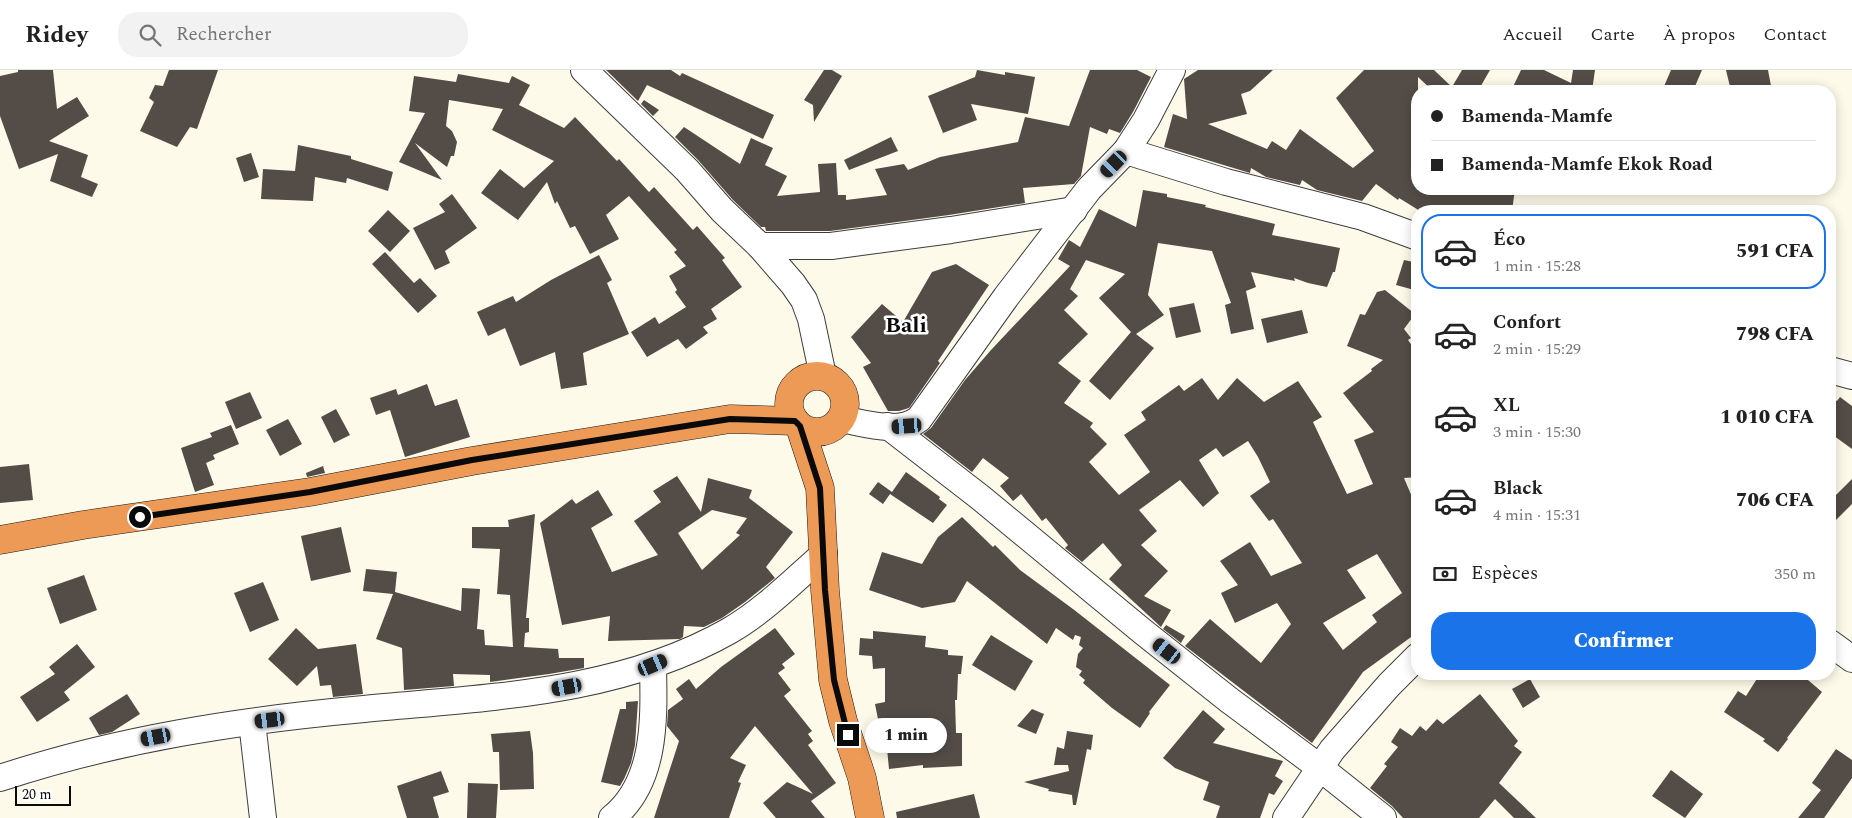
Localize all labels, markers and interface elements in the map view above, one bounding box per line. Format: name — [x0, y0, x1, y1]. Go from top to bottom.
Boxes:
search box — [118, 12, 468, 57]
text: Ridey — [25, 17, 88, 53]
text: Rechercher — [176, 20, 272, 49]
icon: search — [136, 21, 164, 49]
text: Accueil — [1502, 21, 1563, 48]
text: Carte — [1591, 21, 1635, 48]
text: À propos — [1663, 21, 1736, 48]
text: Contact — [1764, 21, 1827, 48]
text: Bamenda-Mamfe — [1461, 102, 1613, 131]
car — [1098, 148, 1129, 180]
text: Bamenda-Mamfe Ekok Road — [1461, 150, 1713, 179]
text: Éco — [1493, 225, 1525, 254]
icon: car — [1433, 229, 1478, 274]
text: 591 CFA — [1736, 237, 1814, 266]
text: 1 min · 15:28 — [1493, 254, 1581, 278]
text: Confort — [1493, 308, 1561, 337]
district label: Bali — [885, 309, 927, 342]
icon: car — [1433, 312, 1478, 357]
text: 798 CFA — [1736, 320, 1814, 349]
text: 2 min · 15:29 — [1493, 337, 1581, 361]
text: XL — [1493, 391, 1520, 420]
icon: car — [1433, 395, 1478, 440]
text: 1 010 CFA — [1720, 403, 1814, 432]
car — [891, 417, 922, 435]
text: 3 min · 15:30 — [1493, 420, 1581, 444]
text: Black — [1493, 474, 1543, 503]
icon: car — [1433, 478, 1478, 523]
text: 706 CFA — [1736, 486, 1814, 515]
text: 4 min · 15:31 — [1493, 503, 1581, 527]
route start — [129, 506, 151, 528]
text: Espèces — [1471, 559, 1538, 588]
icon: cash — [1431, 560, 1459, 588]
text: 350 m — [1774, 562, 1816, 586]
button: Confirmer — [1431, 612, 1816, 670]
car — [1150, 636, 1183, 666]
car — [636, 652, 669, 678]
car — [550, 677, 583, 697]
car — [254, 711, 285, 729]
callout: 1 min — [866, 718, 948, 752]
text: 1 min — [884, 723, 928, 747]
route end — [837, 724, 859, 746]
car — [139, 727, 172, 747]
scale bar — [15, 783, 71, 806]
text: 20 m — [22, 784, 52, 805]

